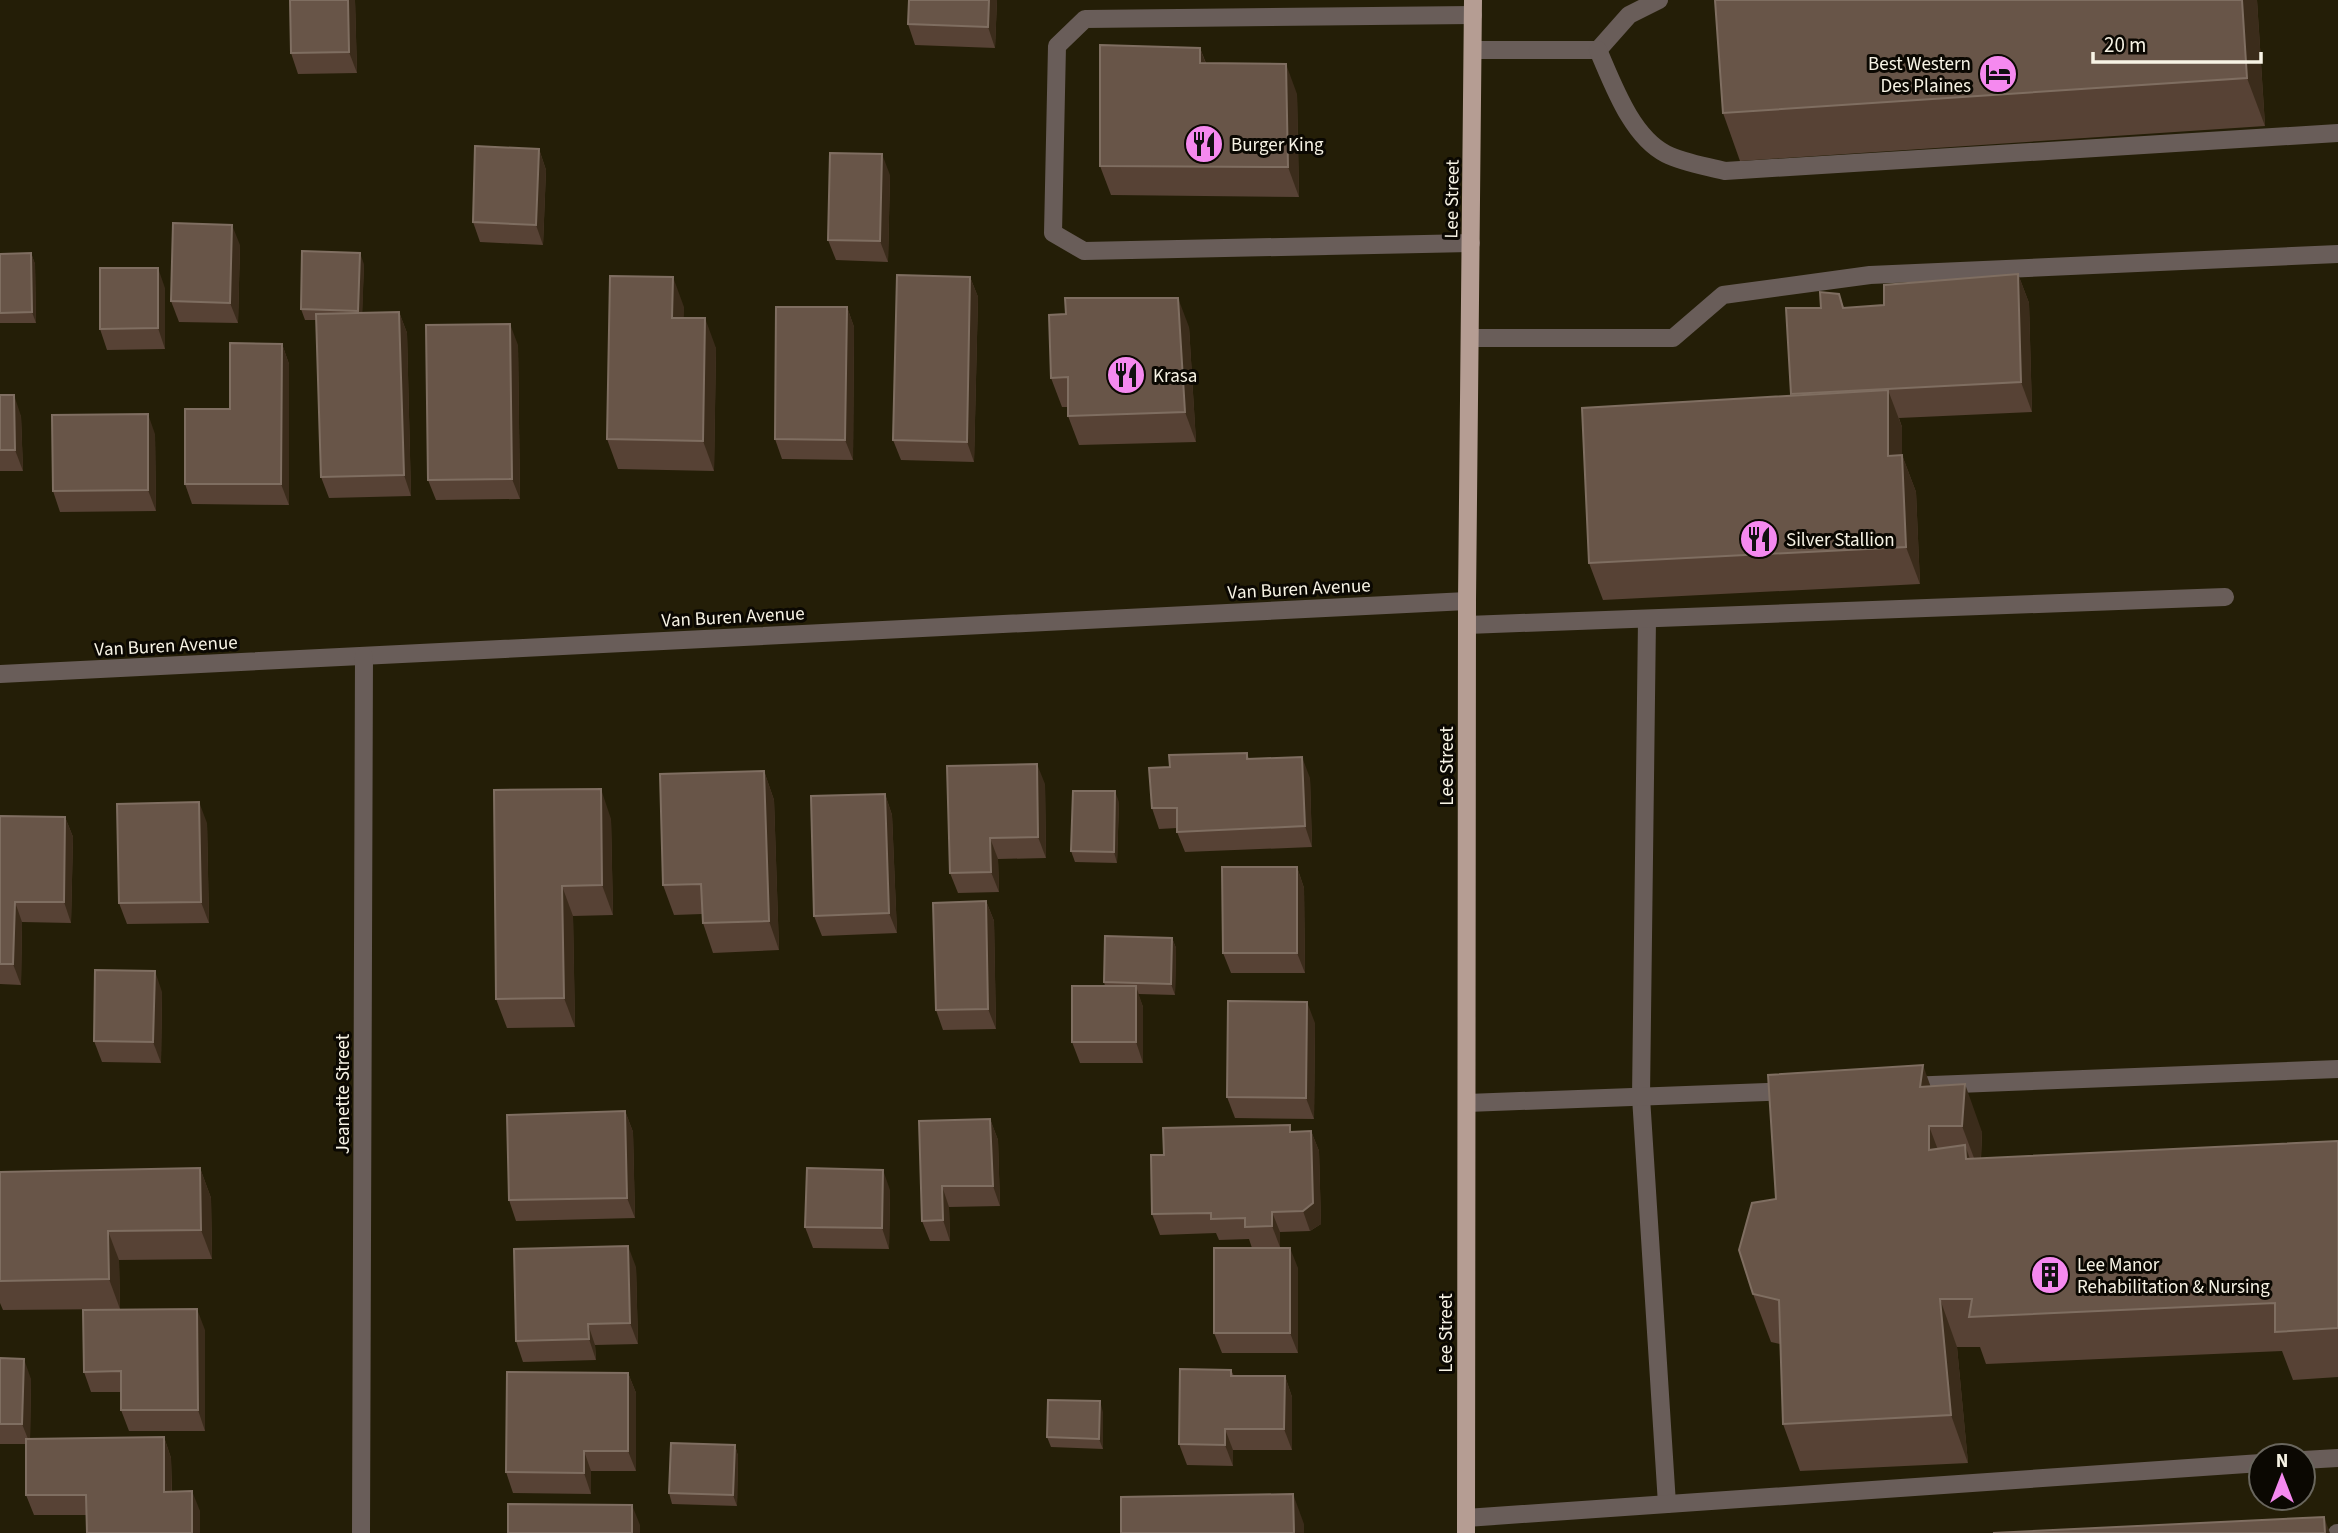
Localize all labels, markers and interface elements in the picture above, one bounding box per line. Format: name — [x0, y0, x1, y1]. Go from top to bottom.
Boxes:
scale bar — [2093, 21, 2261, 65]
text: 20 m — [2104, 30, 2146, 60]
place label: Best Western Des Plaines — [1868, 51, 1971, 100]
hotel icon: Best Western Des Plaines — [1977, 53, 2019, 95]
restaurant icon: Burger King — [1183, 123, 1225, 165]
place label: Burger King — [1231, 132, 1324, 159]
street label: Lee Street — [1438, 159, 1467, 239]
restaurant icon: Krasa — [1105, 354, 1147, 396]
place label: Krasa — [1153, 363, 1197, 390]
restaurant icon: Silver Stallion — [1738, 518, 1780, 560]
place label: Silver Stallion — [1786, 527, 1895, 554]
street label: Van Buren Avenue — [1227, 572, 1371, 607]
street label: Van Buren Avenue — [661, 600, 805, 635]
street label: Van Buren Avenue — [94, 629, 238, 664]
street label: Lee Street — [1434, 726, 1461, 806]
street label: Jeanette Street — [330, 1033, 357, 1154]
place label: Lee Manor Rehabilitation & Nursing — [2077, 1252, 2270, 1301]
building icon: Lee Manor Rehabilitation & Nursing — [2029, 1254, 2071, 1296]
street label: Lee Street — [1433, 1293, 1460, 1373]
north arrow — [2247, 1442, 2317, 1512]
text: N — [2276, 1448, 2288, 1475]

